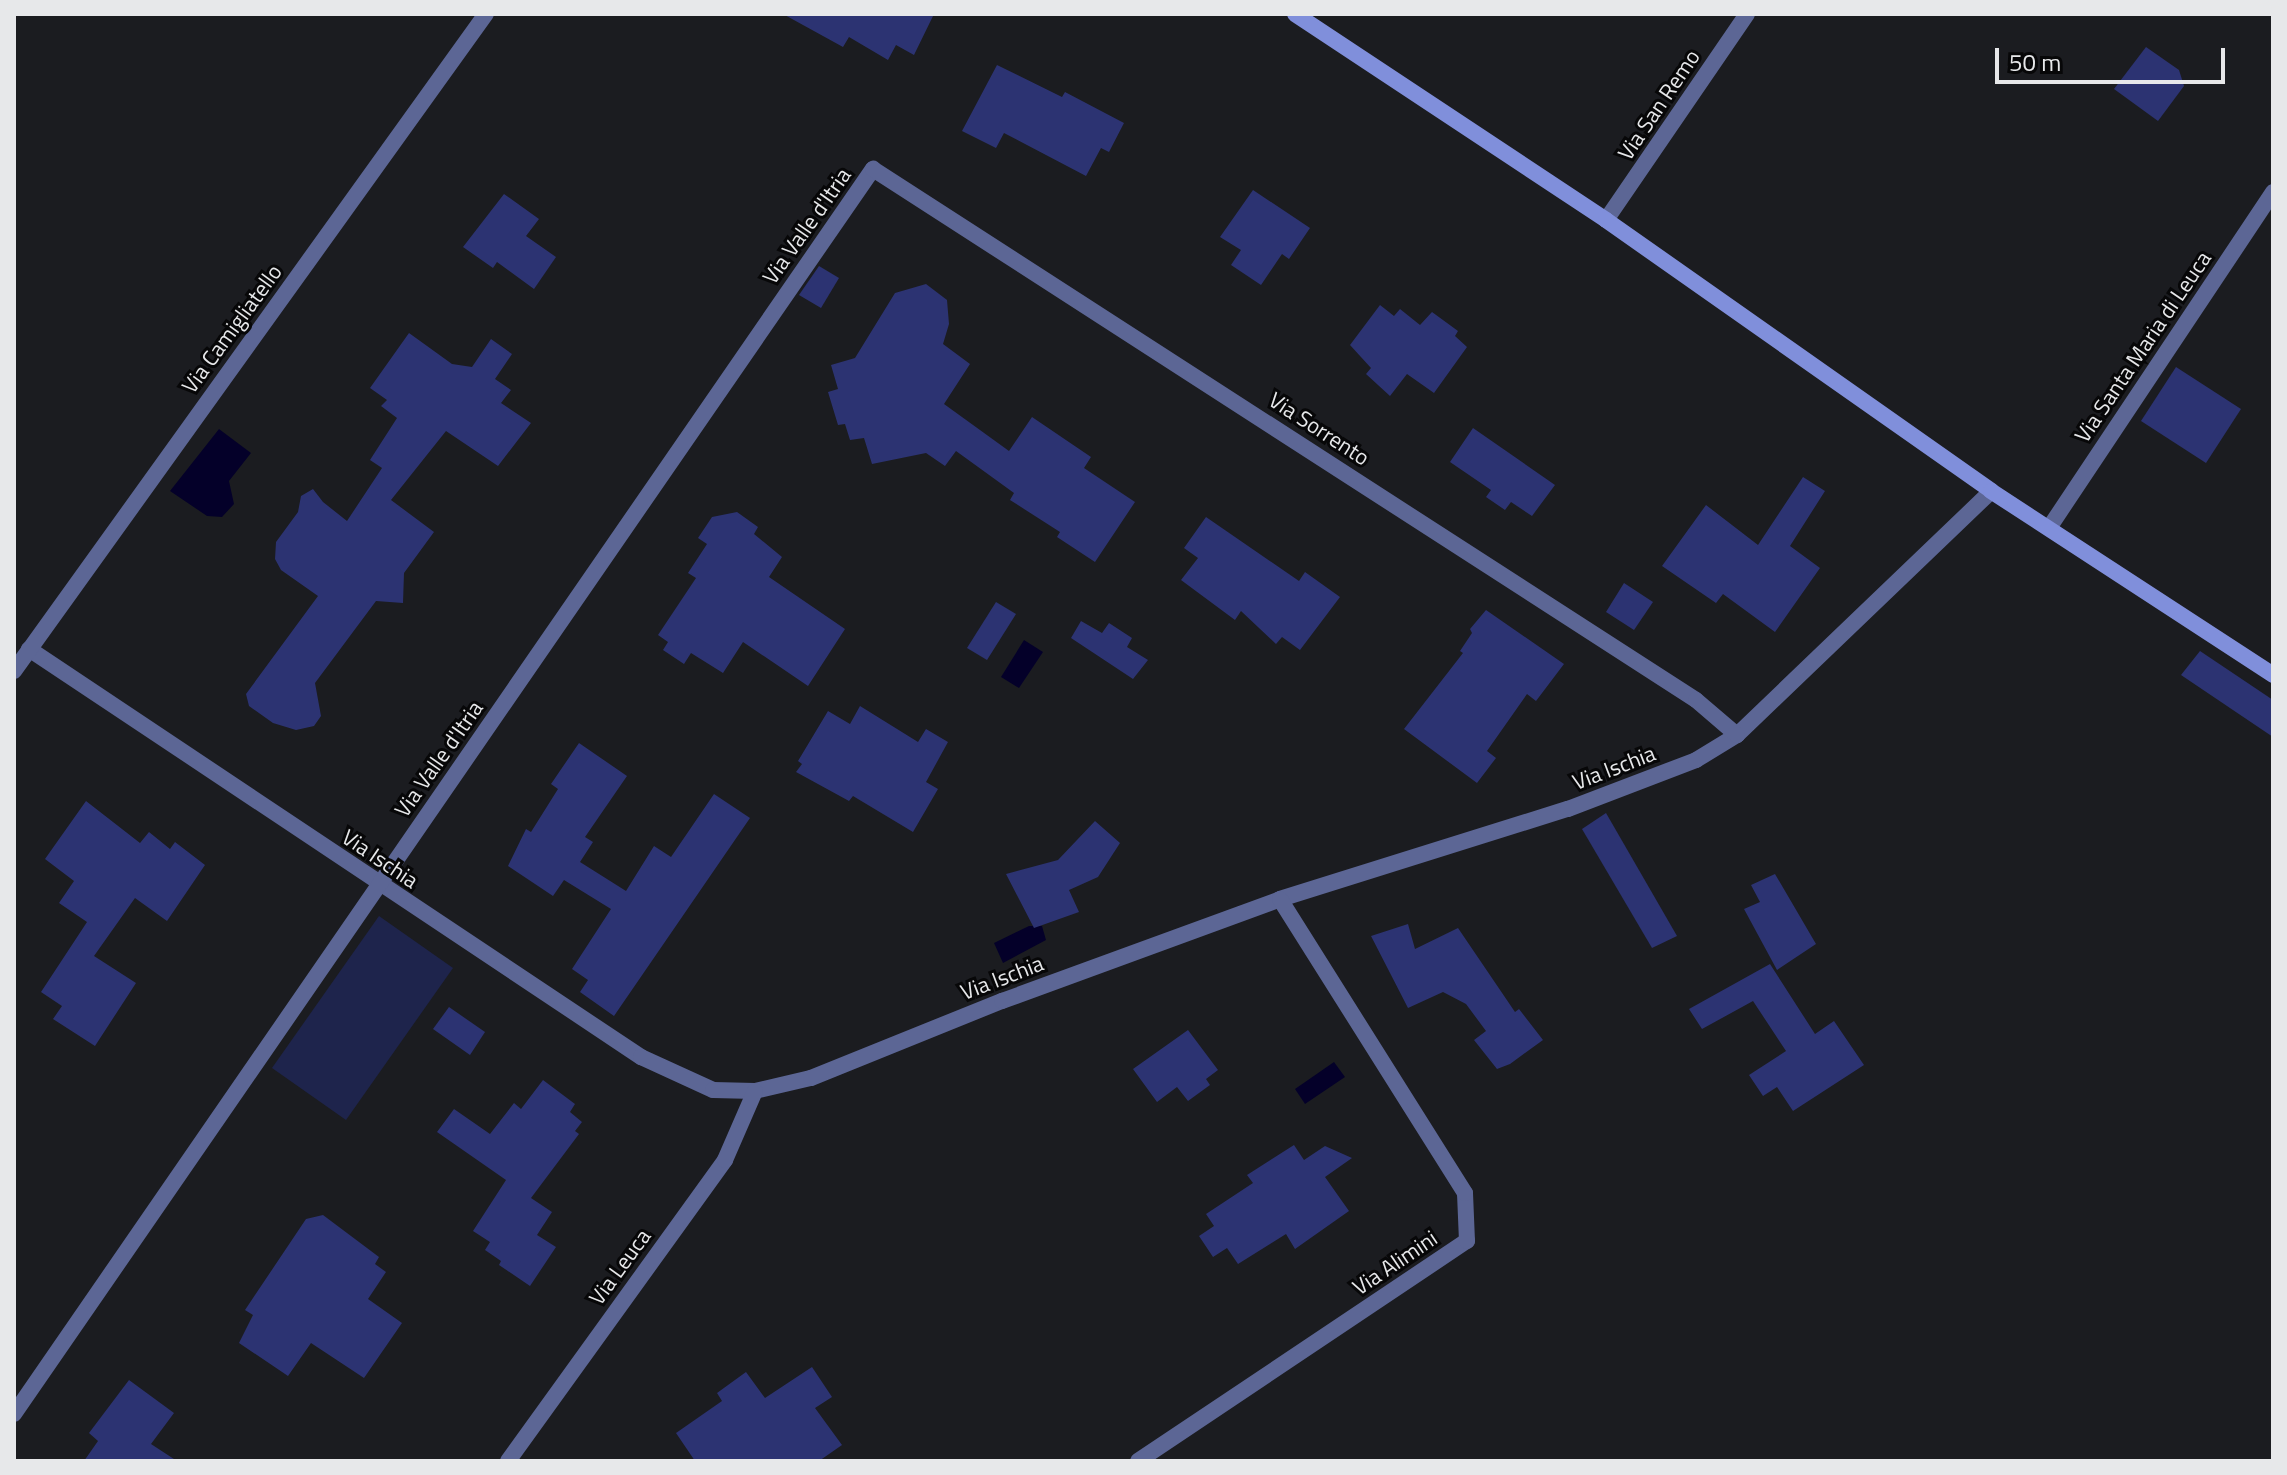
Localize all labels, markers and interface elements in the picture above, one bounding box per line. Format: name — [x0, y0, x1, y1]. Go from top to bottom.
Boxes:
scale bar — [1999, 32, 2229, 82]
text: 50 m — [2009, 44, 2061, 80]
street label: Via San Remo — [1612, 45, 1706, 165]
street label: Via Valle d'Itria — [757, 163, 857, 289]
street label: Via Santa Maria di Leuca — [2069, 246, 2217, 448]
street label: Via Camigliatello — [176, 260, 288, 398]
street label: Via Sorrento — [1264, 387, 1374, 471]
street label: Via Valle d'Itria — [389, 696, 489, 822]
street label: Via Ischia — [1569, 740, 1659, 796]
street label: Via Ischia — [337, 824, 423, 894]
street label: Via Ischia — [957, 950, 1047, 1006]
street label: Via Leuca — [584, 1224, 656, 1310]
street label: Via Alimini — [1348, 1225, 1442, 1301]

